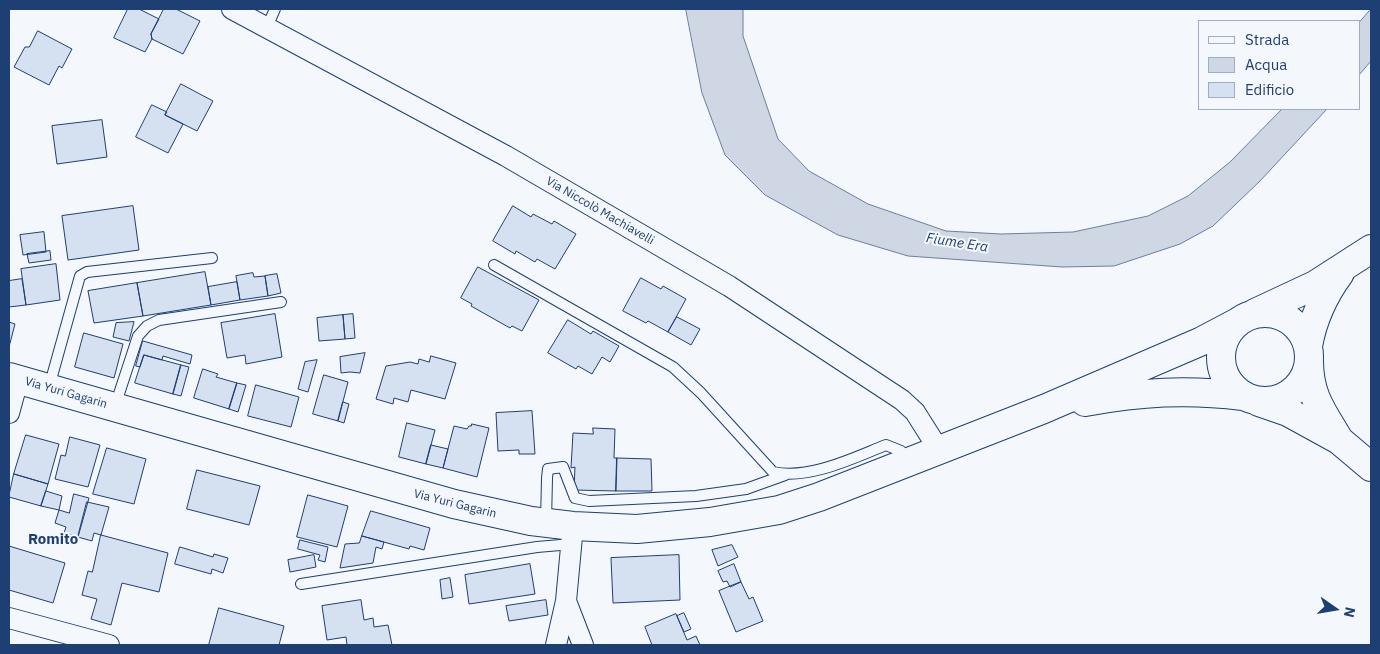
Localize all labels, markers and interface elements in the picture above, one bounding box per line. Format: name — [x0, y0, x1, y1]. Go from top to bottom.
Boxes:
legend — [1198, 20, 1360, 110]
text: Strada — [1245, 30, 1289, 49]
text: Acqua — [1245, 55, 1287, 74]
text: Edificio — [1245, 80, 1294, 99]
street label: Via Niccolò Machiavelli — [543, 174, 657, 248]
water label: Fiume Era — [925, 230, 989, 256]
street label: Via Yuri Gagarin — [23, 374, 109, 412]
street label: Via Yuri Gagarin — [412, 487, 498, 521]
district label: Romito — [28, 531, 78, 549]
north arrow — [1310, 584, 1360, 634]
text: N — [1340, 605, 1360, 619]

